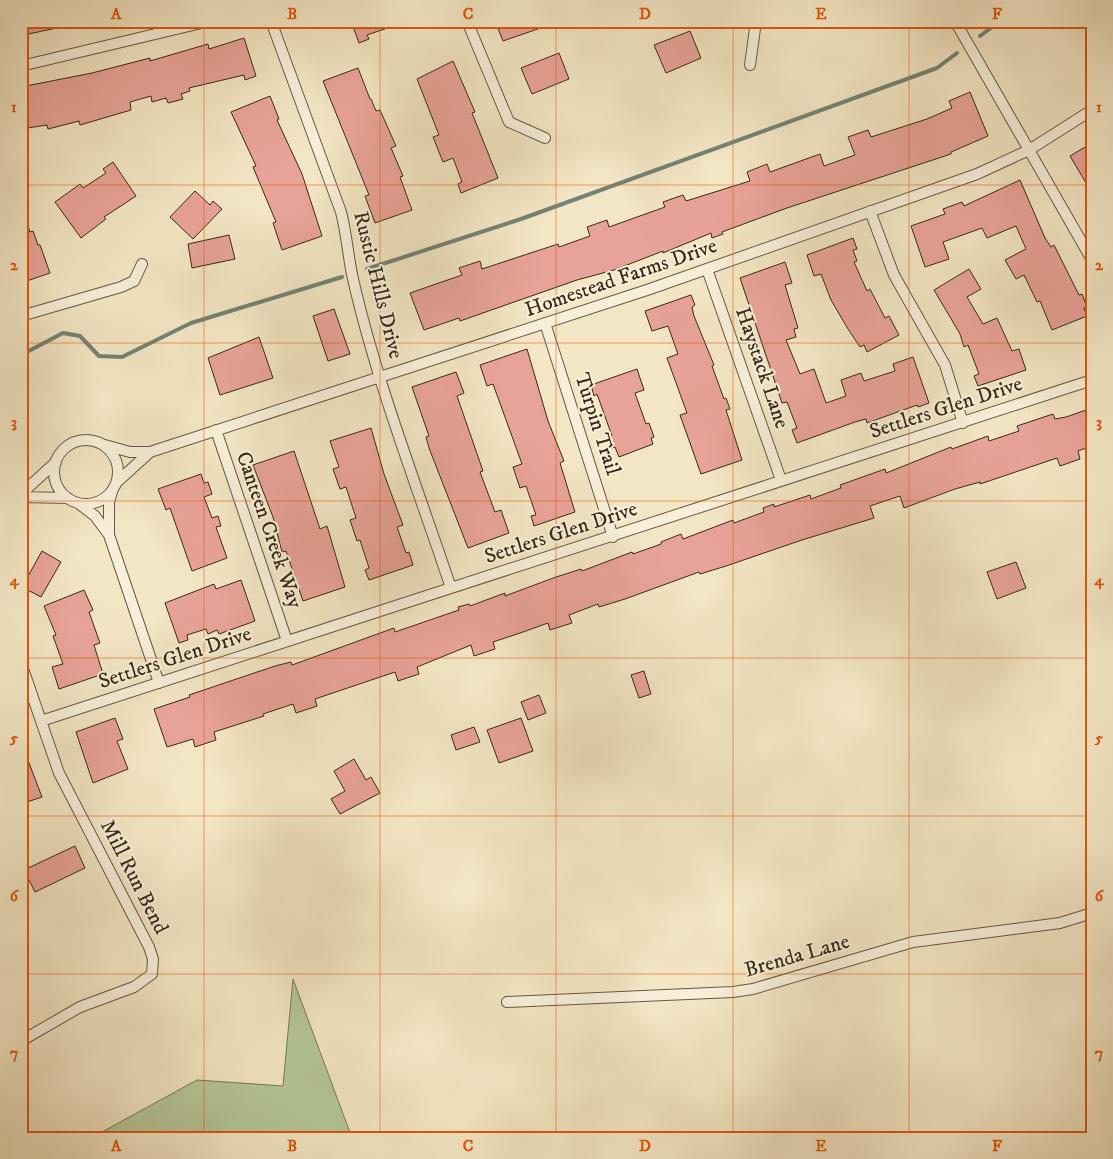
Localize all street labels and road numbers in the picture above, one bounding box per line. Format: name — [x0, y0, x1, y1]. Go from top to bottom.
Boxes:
street label: Rustic Hills Drive — [347, 209, 409, 362]
street label: Homestead Farms Drive — [522, 233, 721, 323]
street label: Haystack Lane — [729, 304, 795, 432]
street label: Turpin Trail — [568, 370, 626, 479]
street label: Settlers Glen Drive — [866, 371, 1026, 445]
street label: Canteen Creek Way — [230, 448, 308, 613]
street label: Settlers Glen Drive — [481, 496, 641, 570]
street label: Settlers Glen Drive — [95, 621, 255, 695]
street label: Mill Run Bend — [94, 816, 174, 939]
street label: Brenda Lane — [741, 929, 853, 983]

